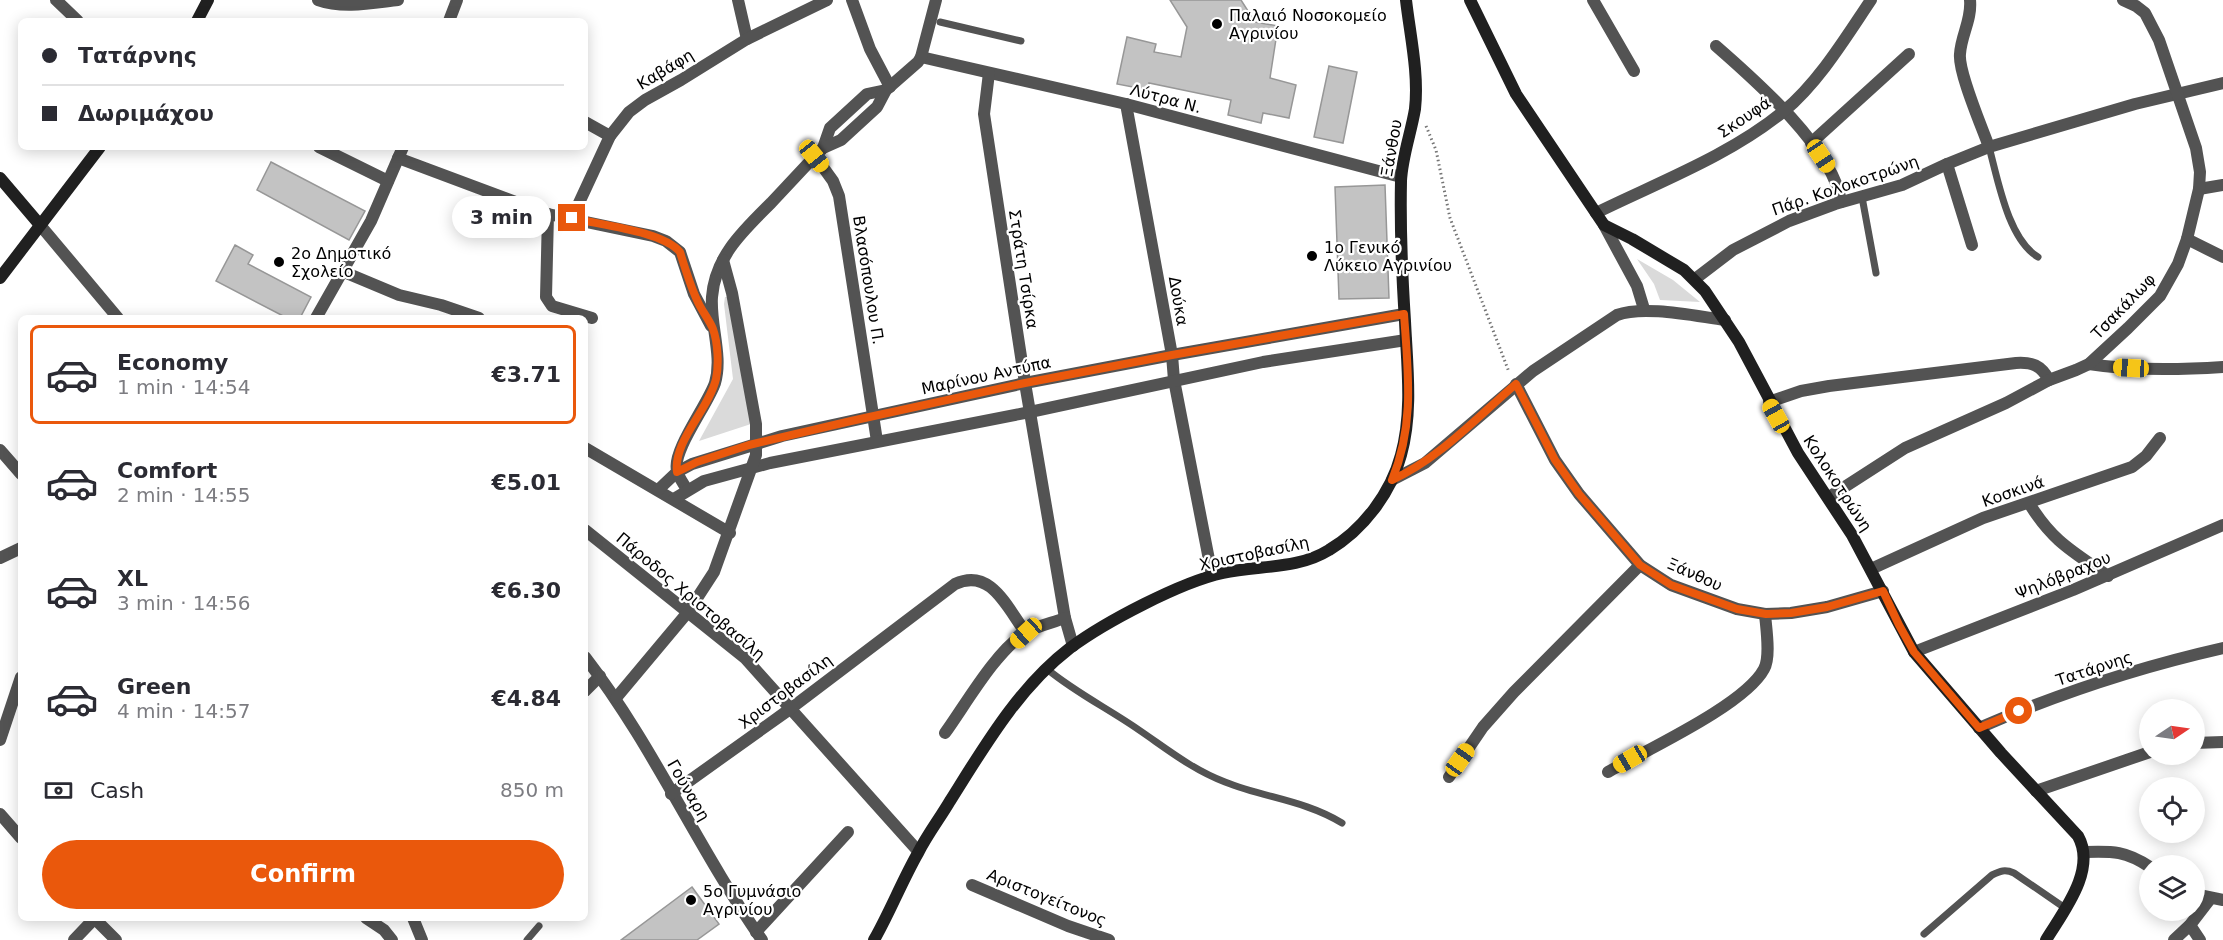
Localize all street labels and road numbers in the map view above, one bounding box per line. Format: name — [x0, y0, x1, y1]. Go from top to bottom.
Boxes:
street label: Καβάφη — [634, 45, 697, 94]
street label: Λύτρα Ν. — [1128, 80, 1203, 117]
street label: Σκουφά — [1714, 93, 1774, 142]
street label: Ξάνθου — [1377, 118, 1406, 179]
street label: Πάρ. Κολοκοτρώνη — [1769, 151, 1921, 220]
street label: Στράτη Τσίρκα — [1005, 208, 1042, 330]
street label: Βλασόπουλου Π. — [849, 214, 888, 346]
street label: Τσακάλωφ — [2087, 270, 2159, 344]
street label: Δούκα — [1165, 275, 1192, 327]
street label: Μαρίνου Αντύπα — [920, 352, 1053, 398]
street label: Κολοκοτρώνη — [1799, 432, 1876, 535]
street label: Κοσκινά — [1979, 472, 2047, 511]
street label: Πάροδος Χριστοβασίλη — [612, 528, 769, 664]
street label: Χριστοβασίλη — [1197, 533, 1311, 574]
street label: Ψηλόβραχου — [2013, 548, 2114, 603]
street label: Ξάνθου — [1664, 554, 1725, 595]
street label: Τατάρνης — [2053, 647, 2135, 690]
street label: Χριστοβασίλη — [735, 650, 836, 733]
street label: Γούναρη — [663, 756, 714, 824]
street label: Αριστογείτονος — [984, 865, 1109, 930]

